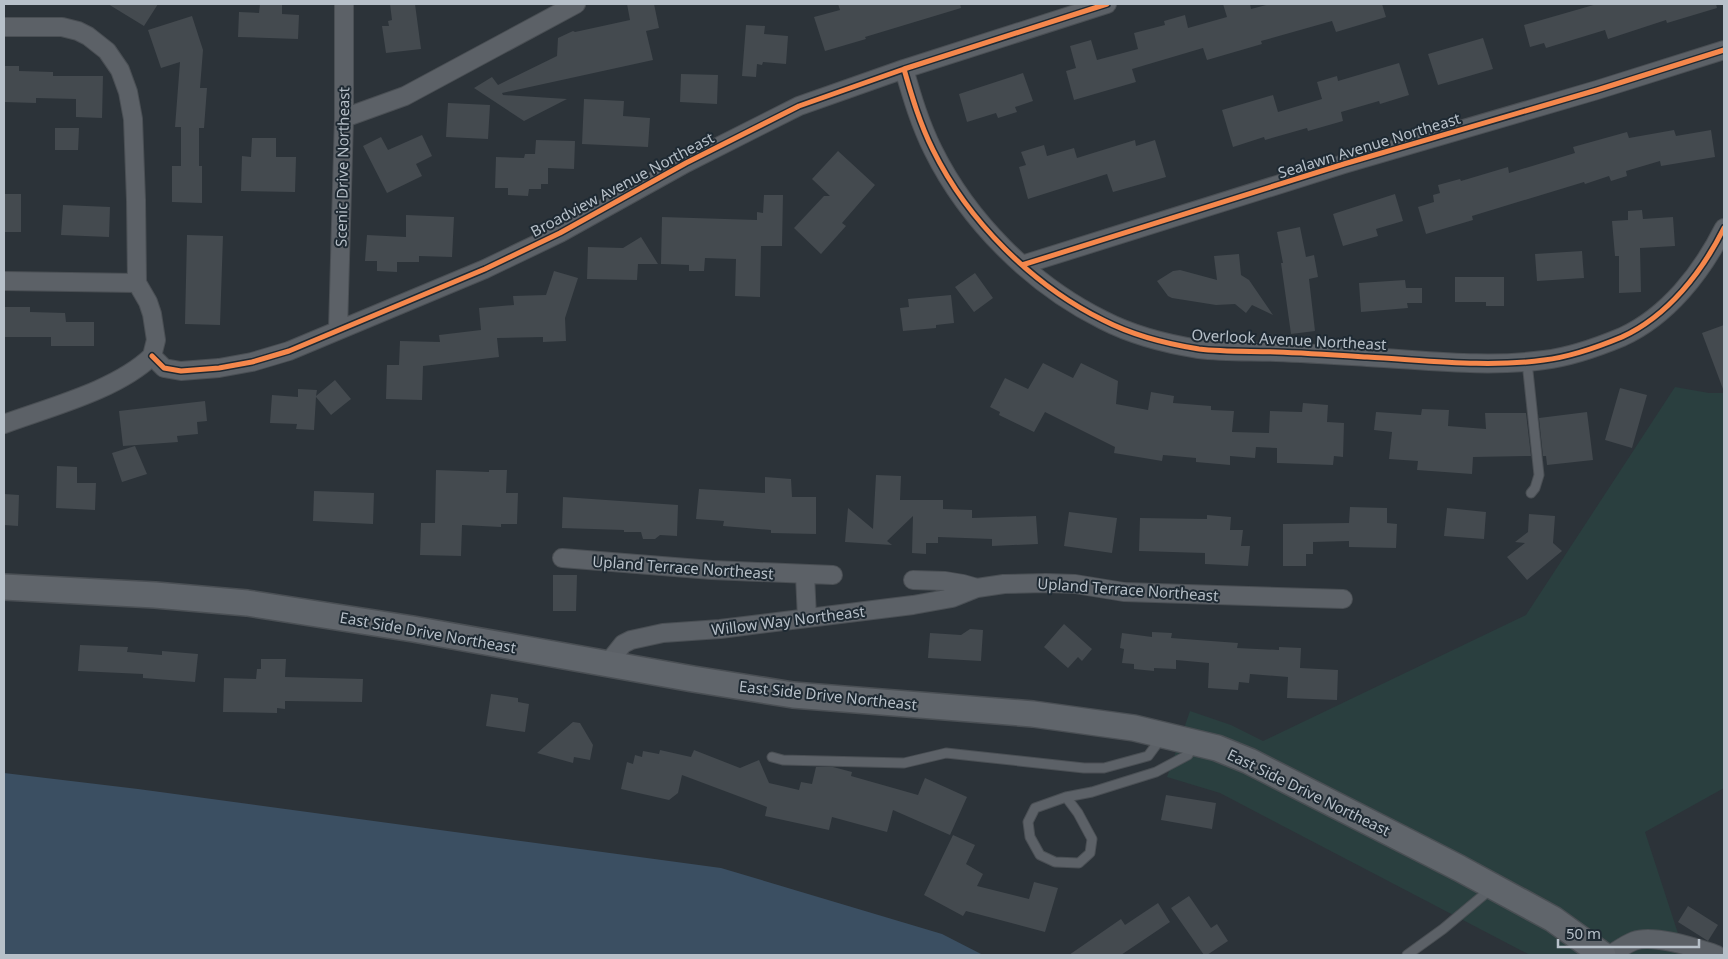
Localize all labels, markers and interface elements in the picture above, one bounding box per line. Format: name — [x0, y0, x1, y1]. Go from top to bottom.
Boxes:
street label: Scenic Drive Northeast — [331, 86, 353, 247]
street label: Sealawn Avenue Northeast — [1275, 108, 1463, 182]
street label: Broadview Avenue Northeast — [527, 127, 718, 241]
street label: Overlook Avenue Northeast — [1191, 324, 1388, 354]
street label: Upland Terrace Northeast — [592, 551, 775, 583]
street label: Upland Terrace Northeast — [1037, 573, 1220, 605]
street label: Willow Way Northeast — [710, 601, 866, 639]
street label: East Side Drive Northeast — [338, 607, 518, 657]
street label: East Side Drive Northeast — [738, 676, 919, 714]
street label: East Side Drive Northeast — [1224, 744, 1394, 840]
scale bar — [1558, 916, 1699, 948]
text: 50 m — [1566, 923, 1601, 943]

